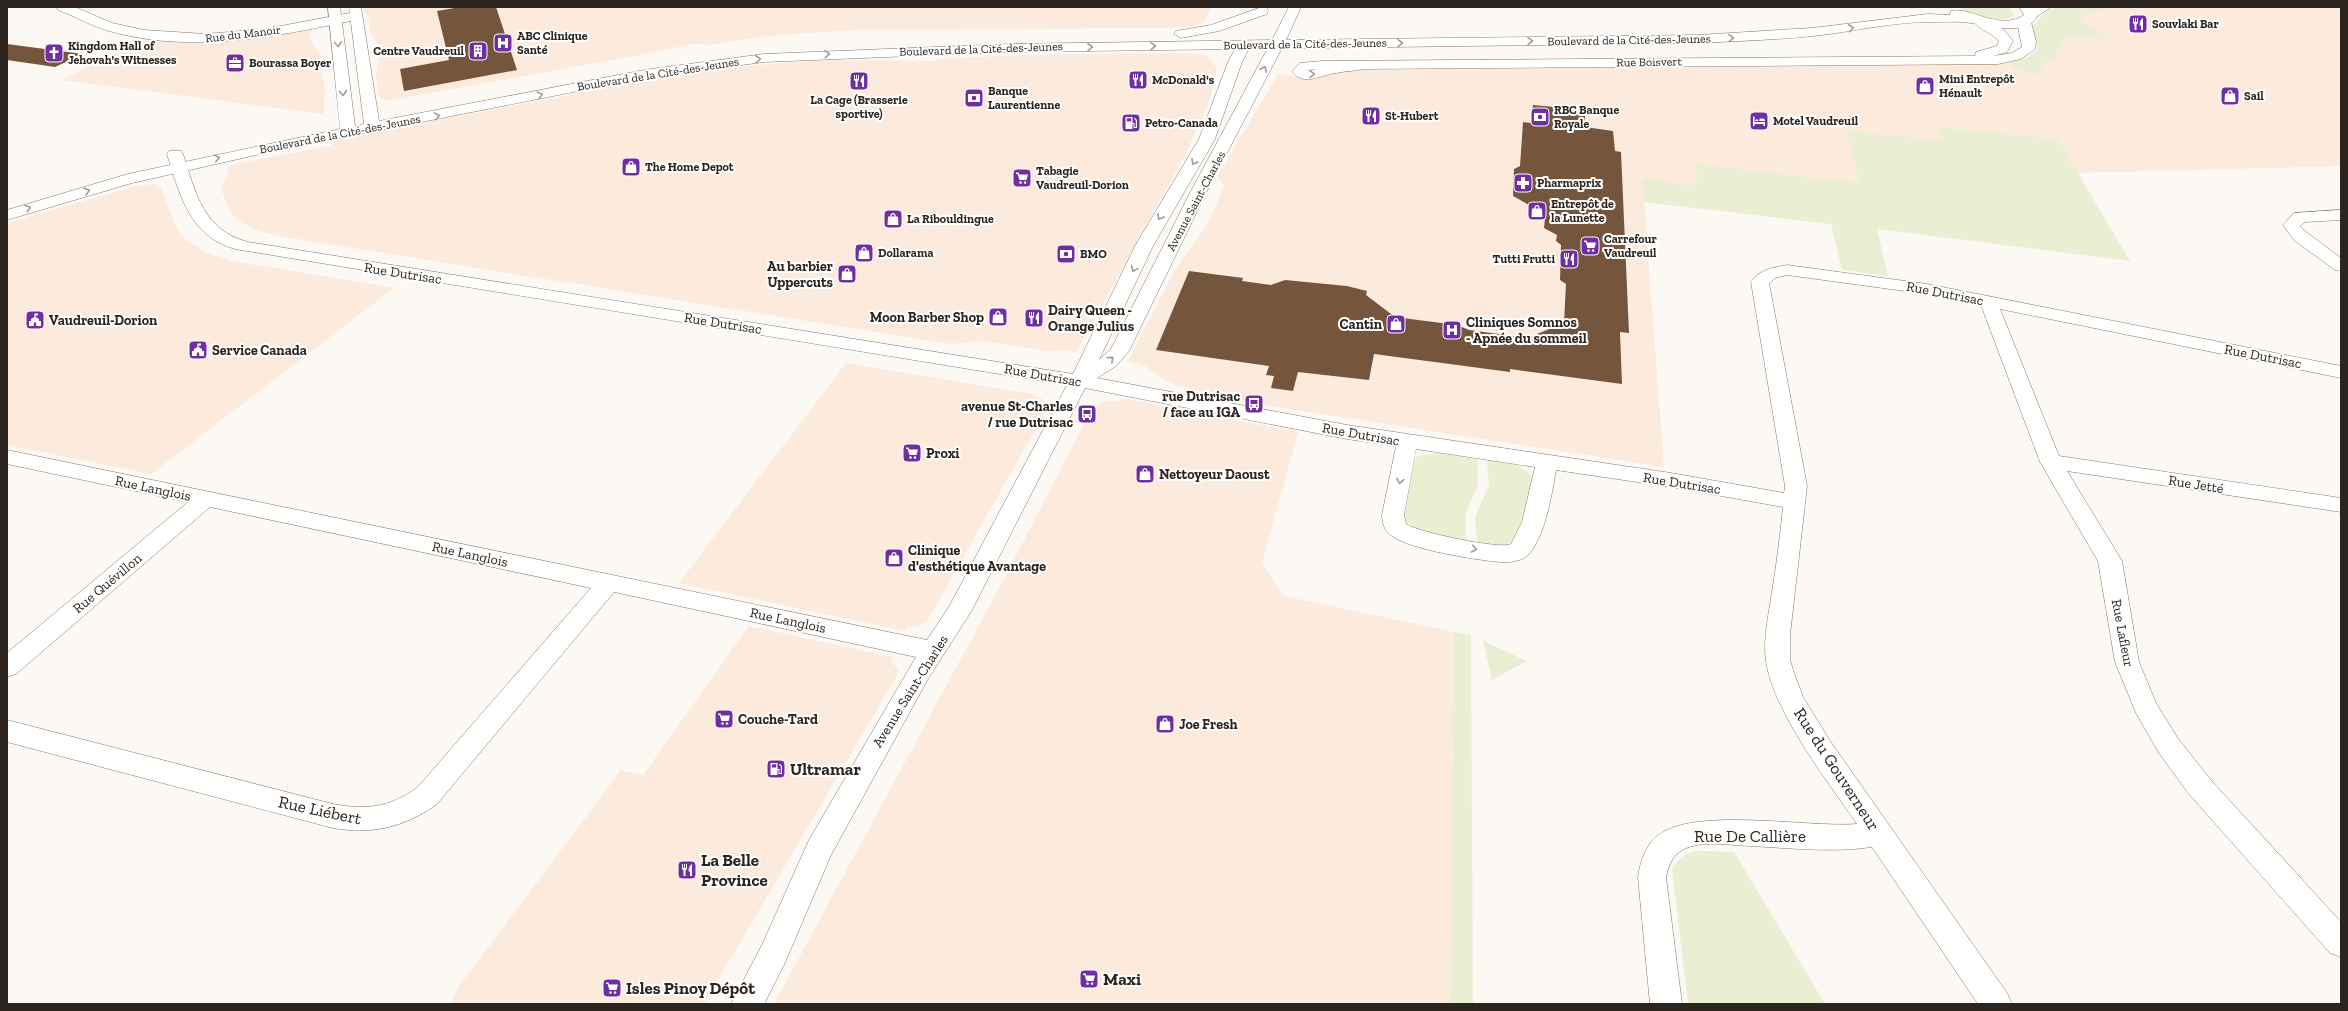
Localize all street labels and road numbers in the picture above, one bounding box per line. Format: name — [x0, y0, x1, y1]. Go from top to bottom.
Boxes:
street label: Rue du Manoir — [204, 22, 282, 46]
street label: Boulevard de la Cité-des-Jeunes — [1547, 32, 1711, 48]
street label: Boulevard de la Cité-des-Jeunes — [1223, 36, 1387, 52]
street label: Boulevard de la Cité-des-Jeunes — [899, 39, 1063, 59]
street label: Boulevard de la Cité-des-Jeunes — [576, 54, 740, 94]
street label: Rue Boisvert — [1616, 54, 1682, 70]
street label: Boulevard de la Cité-des-Jeunes — [258, 111, 422, 157]
street label: Avenue Saint-Charles — [1164, 149, 1228, 253]
street label: Rue Dutrisac — [363, 259, 443, 288]
street label: Rue Dutrisac — [1905, 278, 1985, 309]
street label: Rue Dutrisac — [683, 309, 763, 338]
street label: Rue Dutrisac — [2223, 341, 2303, 372]
street label: Rue Dutrisac — [1003, 360, 1083, 391]
street label: Rue Dutrisac — [1321, 419, 1401, 450]
street label: Rue Dutrisac — [1642, 469, 1722, 498]
street label: Rue Langlois — [113, 472, 192, 505]
street label: Rue Jetté — [2167, 472, 2225, 497]
street label: Rue Langlois — [430, 538, 509, 571]
street label: Rue Quévillon — [70, 550, 145, 617]
street label: Rue Lafleur — [2108, 598, 2137, 669]
street label: Rue Langlois — [748, 604, 827, 637]
street label: Avenue Saint-Charles — [869, 632, 952, 751]
street label: Rue du Gouverneur — [1790, 704, 1884, 834]
street label: Rue Liébert — [277, 791, 364, 829]
street label: Rue De Callière — [1694, 826, 1806, 846]

